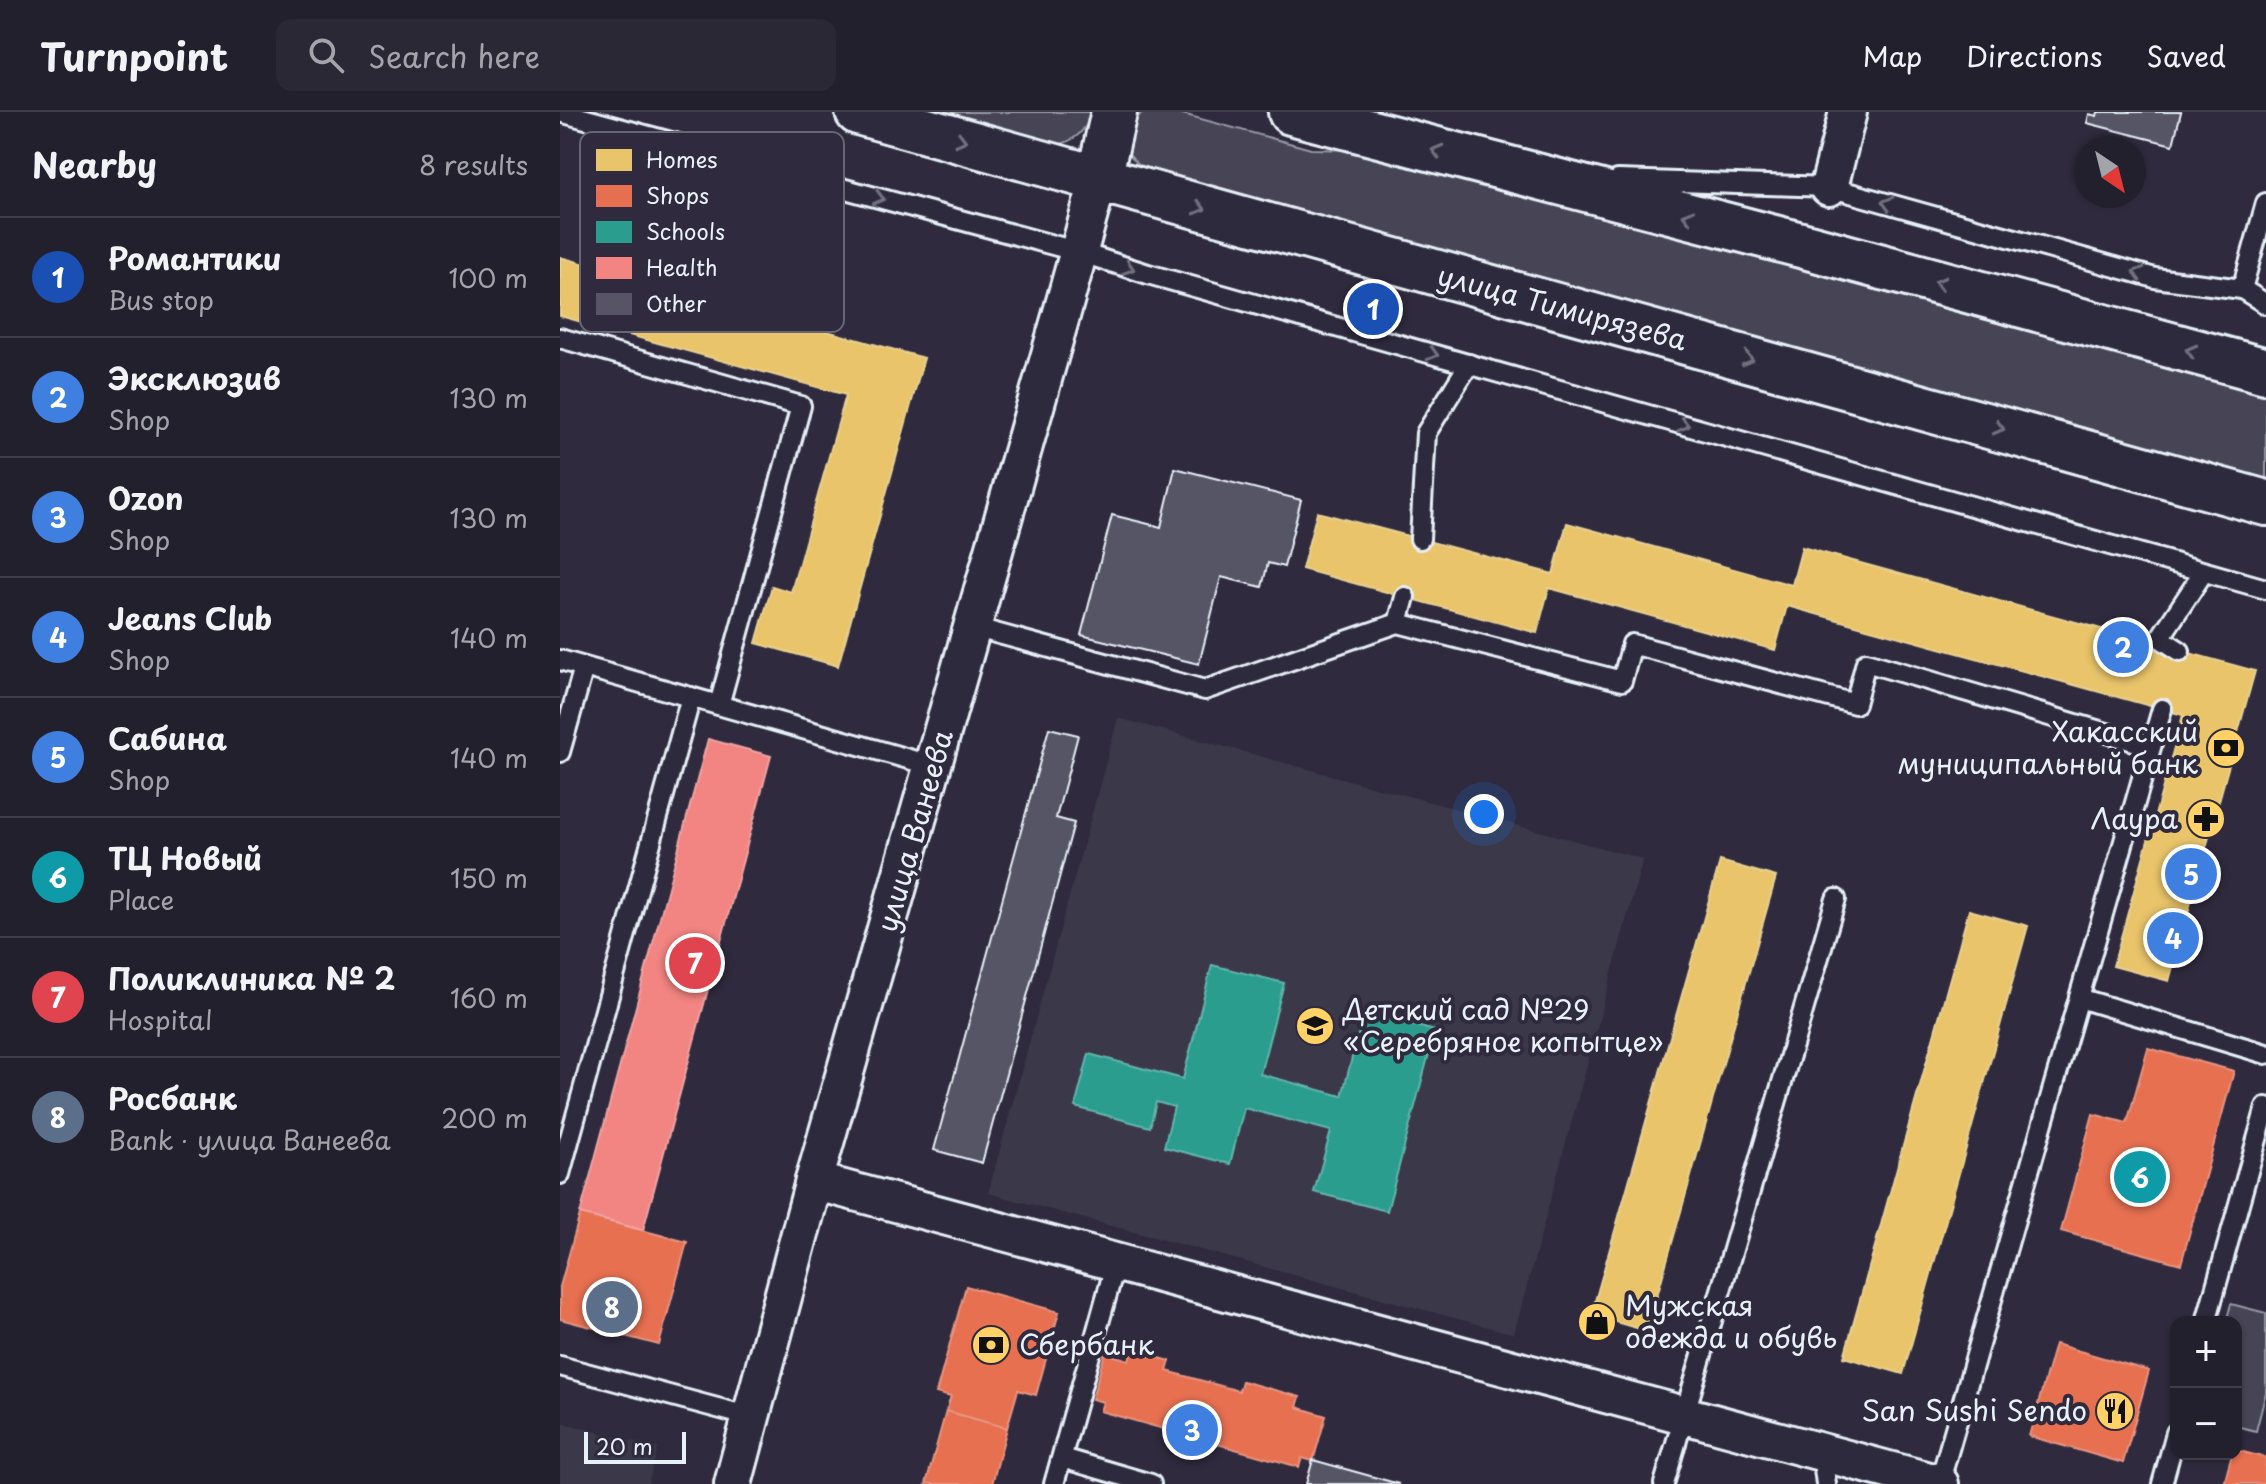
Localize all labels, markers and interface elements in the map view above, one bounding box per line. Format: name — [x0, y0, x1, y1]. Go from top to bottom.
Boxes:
search box — [276, 19, 836, 91]
text: Turnpoint — [40, 27, 228, 84]
icon: search — [304, 33, 348, 77]
text: Search here — [368, 33, 540, 78]
text: Map — [1863, 34, 1922, 77]
text: Directions — [1966, 34, 2103, 77]
text: Saved — [2147, 34, 2226, 77]
one-way arrow — [953, 131, 967, 147]
legend — [580, 132, 844, 332]
north arrow — [2074, 136, 2146, 208]
text: Nearby — [32, 138, 157, 190]
text: Homes — [646, 142, 717, 175]
one-way arrow — [1430, 143, 1444, 160]
text: 8 results — [419, 145, 528, 184]
text: Shops — [646, 178, 709, 211]
one-way arrow — [872, 189, 885, 205]
one-way arrow — [1881, 196, 1895, 212]
one-way arrow — [1193, 199, 1207, 216]
one-way arrow — [1682, 209, 1696, 226]
text: Schools — [646, 214, 725, 247]
text: Романтики — [108, 235, 282, 280]
text: Health — [646, 250, 718, 283]
street label: улица Тимирязева — [1433, 253, 1692, 361]
text: 1 — [52, 258, 64, 297]
text: 100 m — [448, 258, 528, 297]
one-way arrow — [1122, 259, 1136, 275]
one-way arrow — [2131, 266, 2145, 283]
one-way arrow — [1933, 276, 1947, 292]
pin: 1 — [1347, 279, 1399, 339]
text: Bus stop — [108, 280, 214, 319]
text: Other — [646, 286, 707, 319]
one-way arrow — [2184, 344, 2198, 360]
one-way arrow — [1426, 345, 1440, 362]
one-way arrow — [1740, 350, 1754, 367]
text: Эксклюзив — [108, 355, 281, 400]
text: 2 — [49, 378, 67, 417]
text: 130 m — [449, 378, 528, 417]
text: Shop — [108, 400, 170, 439]
one-way arrow — [1676, 416, 1690, 432]
one-way arrow — [1991, 419, 2005, 436]
text: Ozon — [108, 475, 183, 520]
text: 3 — [49, 498, 67, 537]
text: 130 m — [449, 498, 528, 537]
text: Shop — [108, 520, 170, 559]
text: Jeans Club — [108, 595, 272, 640]
pin: 2 — [2097, 617, 2149, 677]
text: 4 — [49, 618, 67, 657]
text: 140 m — [450, 618, 528, 657]
text: Shop — [108, 640, 170, 679]
place label: Хакасский муниципальный банк — [1898, 709, 2198, 784]
text: Сабина — [108, 715, 227, 760]
street label: улица Ванеева — [864, 724, 963, 937]
bank icon: Хакасский муниципальный банк — [2205, 727, 2247, 769]
text: 5 — [50, 738, 66, 777]
text: 140 m — [450, 738, 528, 777]
text: Shop — [108, 760, 170, 799]
your location — [1464, 794, 1504, 834]
place label: Лаура — [2091, 796, 2179, 839]
pharmacy icon: Лаура — [2185, 798, 2227, 840]
text: ТЦ Новый — [108, 835, 262, 880]
pin: 5 — [2165, 844, 2217, 904]
text: 6 — [49, 858, 67, 897]
text: 150 m — [450, 858, 528, 897]
text: Place — [108, 880, 174, 919]
pin: 4 — [2147, 908, 2199, 968]
pin: 7 — [669, 933, 721, 993]
text: Поликлиника № 2 — [108, 955, 395, 1000]
text: 7 — [51, 978, 65, 1017]
text: 160 m — [450, 978, 528, 1017]
place label: Детский сад №29 «Серебряное копытце» — [1342, 987, 1663, 1062]
text: Hospital — [108, 1000, 212, 1039]
school or university icon: Детский сад №29 «Серебряное копытце» — [1294, 1005, 1336, 1047]
text: Росбанк — [108, 1075, 237, 1120]
text: 8 — [50, 1098, 66, 1137]
text: 200 m — [441, 1098, 528, 1137]
text: Bank · улица Ванеева — [108, 1120, 391, 1159]
pin: 6 — [2114, 1147, 2166, 1207]
pin: 8 — [586, 1277, 638, 1337]
place label: Мужская одежда и обувь — [1625, 1283, 1837, 1358]
shop icon: Мужская одежда и обувь — [1576, 1301, 1618, 1343]
map controls — [2170, 1316, 2242, 1460]
button: + — [2170, 1316, 2242, 1388]
place label: Сбербанк — [1019, 1322, 1154, 1365]
bank icon: Сбербанк — [970, 1324, 1012, 1366]
place label: San Sushi Sendo — [1862, 1388, 2087, 1431]
button: − — [2170, 1388, 2242, 1460]
restaurant icon: San Sushi Sendo — [2094, 1390, 2136, 1432]
pin: 3 — [1166, 1400, 1218, 1460]
scale bar — [584, 1428, 686, 1464]
text: 20 m — [596, 1429, 653, 1462]

